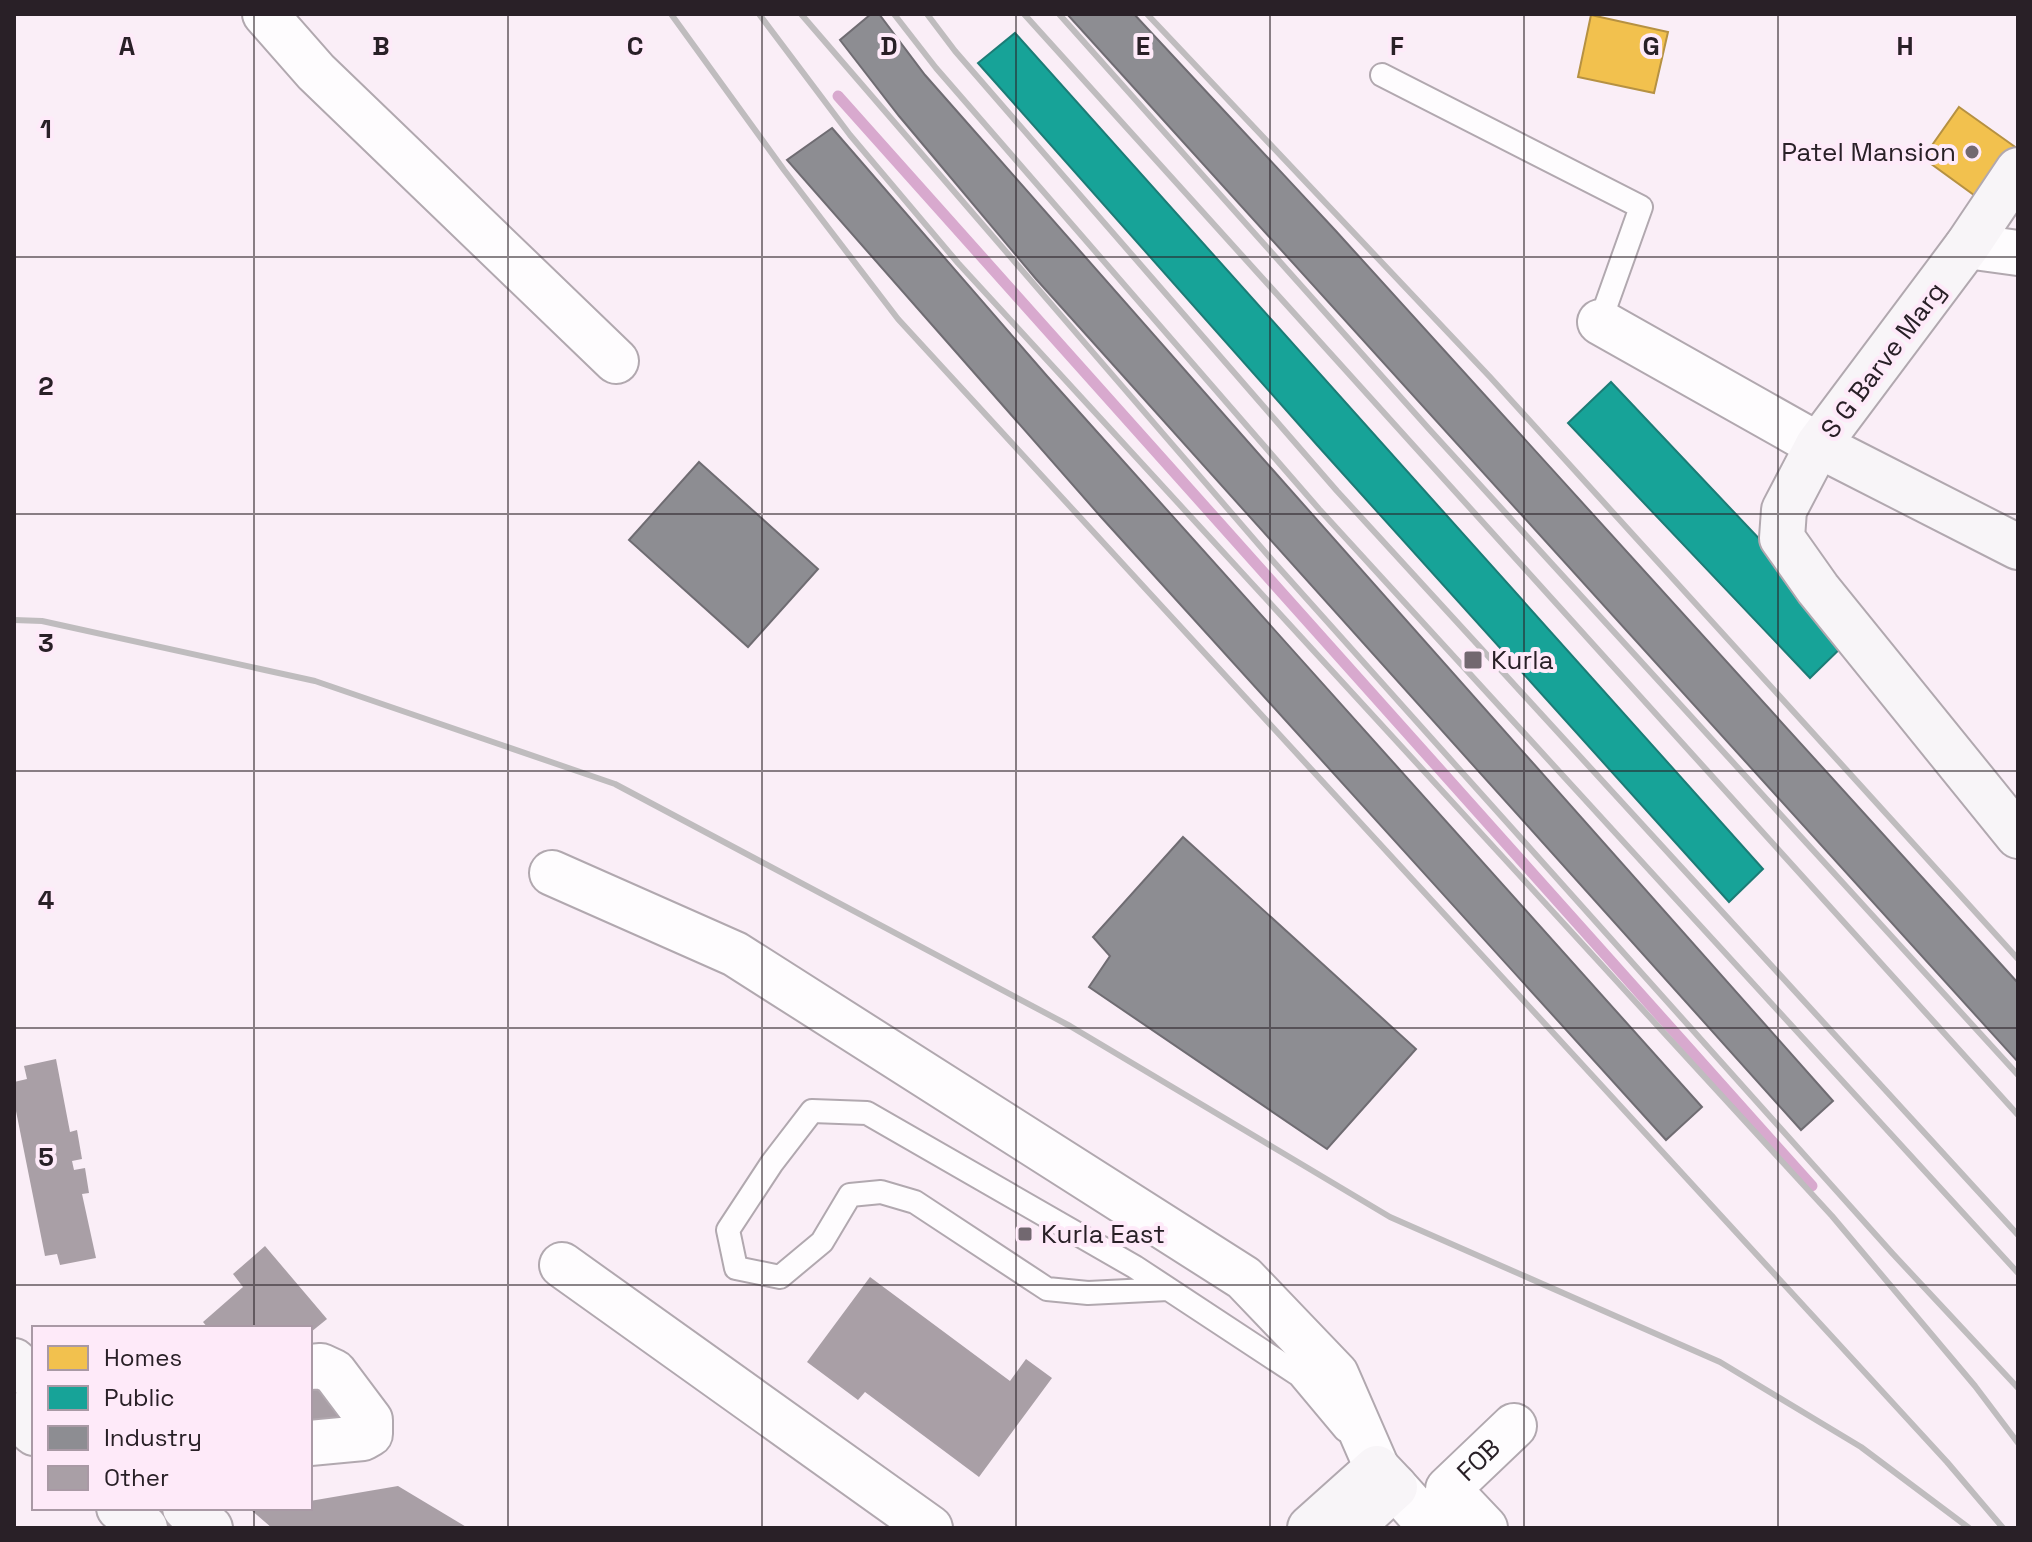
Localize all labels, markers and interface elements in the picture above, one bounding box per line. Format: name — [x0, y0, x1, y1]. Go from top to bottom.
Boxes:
text: A — [119, 29, 136, 63]
text: B — [372, 29, 390, 63]
text: C — [627, 29, 643, 63]
text: D — [880, 29, 898, 63]
text: E — [1136, 29, 1150, 63]
text: F — [1390, 29, 1404, 63]
text: G — [1642, 29, 1660, 63]
text: H — [1896, 29, 1914, 63]
text: 1 — [40, 112, 52, 146]
place label: Patel Mansion — [1781, 135, 1956, 169]
marker: Patel Mansion — [1963, 143, 1981, 161]
street label: S G Barve Marg — [1813, 275, 1953, 445]
text: 2 — [38, 369, 54, 403]
text: 3 — [38, 626, 54, 660]
place label: Kurla — [1491, 643, 1554, 677]
marker: Kurla — [1462, 649, 1484, 671]
text: 4 — [38, 883, 54, 917]
text: 5 — [38, 1140, 54, 1174]
place label: Kurla East — [1041, 1217, 1165, 1251]
marker: Kurla East — [1016, 1225, 1034, 1243]
legend — [32, 1326, 312, 1510]
text: Homes — [104, 1342, 182, 1373]
text: Public — [104, 1382, 175, 1413]
text: Industry — [104, 1422, 202, 1453]
street label: FOB — [1450, 1431, 1508, 1489]
text: Other — [104, 1462, 169, 1493]

